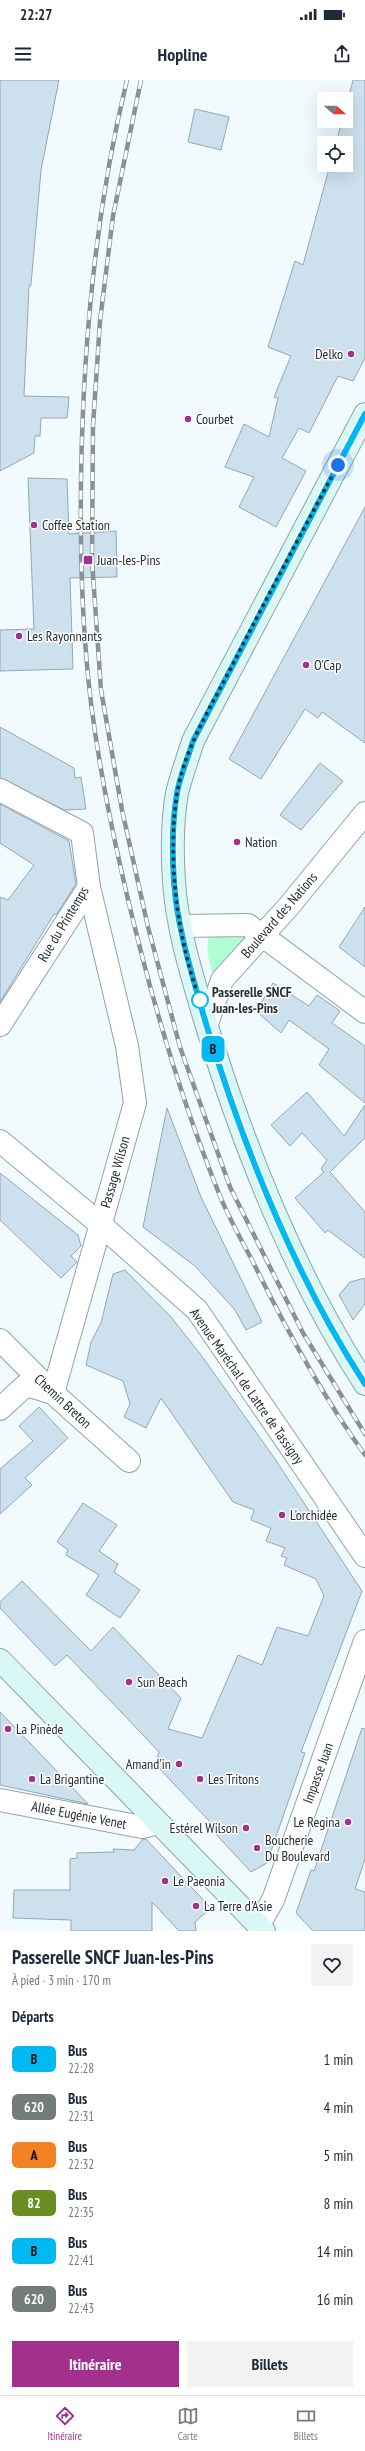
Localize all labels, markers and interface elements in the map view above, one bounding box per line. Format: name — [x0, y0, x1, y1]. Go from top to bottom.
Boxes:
text: 22:27 — [20, 5, 52, 24]
icon: menu — [12, 43, 34, 65]
text: Hopline — [158, 43, 207, 66]
icon: share — [331, 43, 353, 65]
north arrow — [317, 92, 353, 128]
map controls — [317, 92, 353, 172]
button: locate — [317, 136, 353, 172]
place label: Delko — [315, 345, 343, 363]
marker: Delko — [346, 349, 356, 359]
place label: Courbet — [196, 410, 234, 428]
marker: Courbet — [183, 414, 193, 424]
your location — [328, 455, 348, 475]
place label: Coffee Station — [42, 516, 110, 534]
marker: Coffee Station — [29, 520, 39, 530]
place label: Juan-les-Pins — [96, 551, 161, 569]
marker: Juan-les-Pins — [82, 554, 94, 566]
place label: Les Rayonnants — [27, 627, 102, 645]
marker: Les Rayonnants — [14, 631, 24, 641]
place label: O'Cap — [314, 656, 341, 674]
marker: O'Cap — [301, 660, 311, 670]
place label: Nation — [245, 833, 277, 851]
marker: Nation — [232, 837, 242, 847]
street label: Boulevard des Nations — [237, 868, 321, 962]
street label: Rue du Printemps — [33, 883, 93, 965]
place label: Passerelle SNCF Juan-les-Pins — [211, 983, 292, 1017]
marker: Passerelle SNCF Juan-les-Pins — [191, 991, 209, 1009]
line badge: B — [200, 1036, 226, 1062]
text: B — [210, 1040, 216, 1058]
street label: Passage Wilson — [96, 1134, 134, 1210]
street label: Avenue Maréchal de Lattre de Tassigny — [186, 1304, 308, 1468]
street label: Chemin Breton — [31, 1370, 95, 1432]
place label: L'orchidée — [290, 1506, 338, 1524]
marker: L'orchidée — [277, 1510, 287, 1520]
place label: Sun Beach — [137, 1673, 187, 1691]
marker: Sun Beach — [124, 1677, 134, 1687]
place label: La Pinède — [16, 1720, 64, 1738]
marker: La Pinède — [3, 1724, 13, 1734]
street label: Impasse Juan — [299, 1740, 337, 1806]
place label: Amand'in — [126, 1755, 171, 1773]
marker: Amand'in — [174, 1759, 184, 1769]
place label: La Brigantine — [40, 1770, 104, 1788]
place label: Les Tritons — [208, 1770, 259, 1788]
marker: La Brigantine — [27, 1774, 37, 1784]
marker: Les Tritons — [195, 1774, 205, 1784]
street label: Allée Eugénie Venet — [30, 1797, 128, 1833]
place label: Le Regina — [293, 1813, 340, 1831]
marker: Le Regina — [343, 1817, 353, 1827]
place label: Estérel Wilson — [169, 1819, 238, 1837]
marker: Estérel Wilson — [241, 1823, 251, 1833]
place label: Boucherie Du Boulevard — [265, 1831, 330, 1865]
marker: Boucherie Du Boulevard — [252, 1843, 262, 1853]
place label: Le Paeonia — [173, 1872, 225, 1890]
marker: Le Paeonia — [160, 1876, 170, 1886]
place label: La Terre d'Asie — [204, 1897, 272, 1915]
marker: La Terre d'Asie — [191, 1901, 201, 1911]
button: heart — [311, 1944, 353, 1986]
text: Passerelle SNCF Juan-les-Pins — [12, 1945, 214, 1969]
text: À pied · 3 min · 170 m — [12, 1972, 111, 1989]
text: Départs — [12, 2007, 54, 2026]
text: Bus — [68, 2041, 87, 2060]
text: B — [31, 2050, 37, 2068]
text: 1 min — [323, 2050, 353, 2069]
text: 22:28 — [68, 2060, 94, 2077]
text: Bus — [68, 2089, 87, 2108]
text: 620 — [24, 2098, 44, 2116]
text: 4 min — [323, 2098, 353, 2117]
text: 22:31 — [68, 2108, 94, 2125]
text: Bus — [68, 2137, 87, 2156]
text: A — [30, 2146, 38, 2164]
text: 5 min — [323, 2146, 353, 2165]
text: 22:32 — [68, 2156, 94, 2173]
text: Bus — [68, 2185, 87, 2204]
text: 82 — [27, 2194, 41, 2212]
text: 8 min — [323, 2194, 353, 2213]
text: 22:35 — [68, 2204, 94, 2221]
text: Bus — [68, 2233, 87, 2252]
text: B — [31, 2242, 37, 2260]
text: 14 min — [317, 2242, 353, 2261]
text: 22:41 — [68, 2252, 94, 2269]
text: Bus — [68, 2281, 87, 2300]
text: 620 — [24, 2290, 44, 2308]
text: 16 min — [317, 2290, 353, 2309]
text: 22:43 — [68, 2300, 94, 2317]
button: Itinéraire — [12, 2341, 179, 2387]
button: Billets — [187, 2341, 353, 2387]
tab: Itinéraire — [47, 2405, 82, 2443]
tab: Carte — [177, 2405, 199, 2443]
tab: Billets — [294, 2405, 318, 2443]

